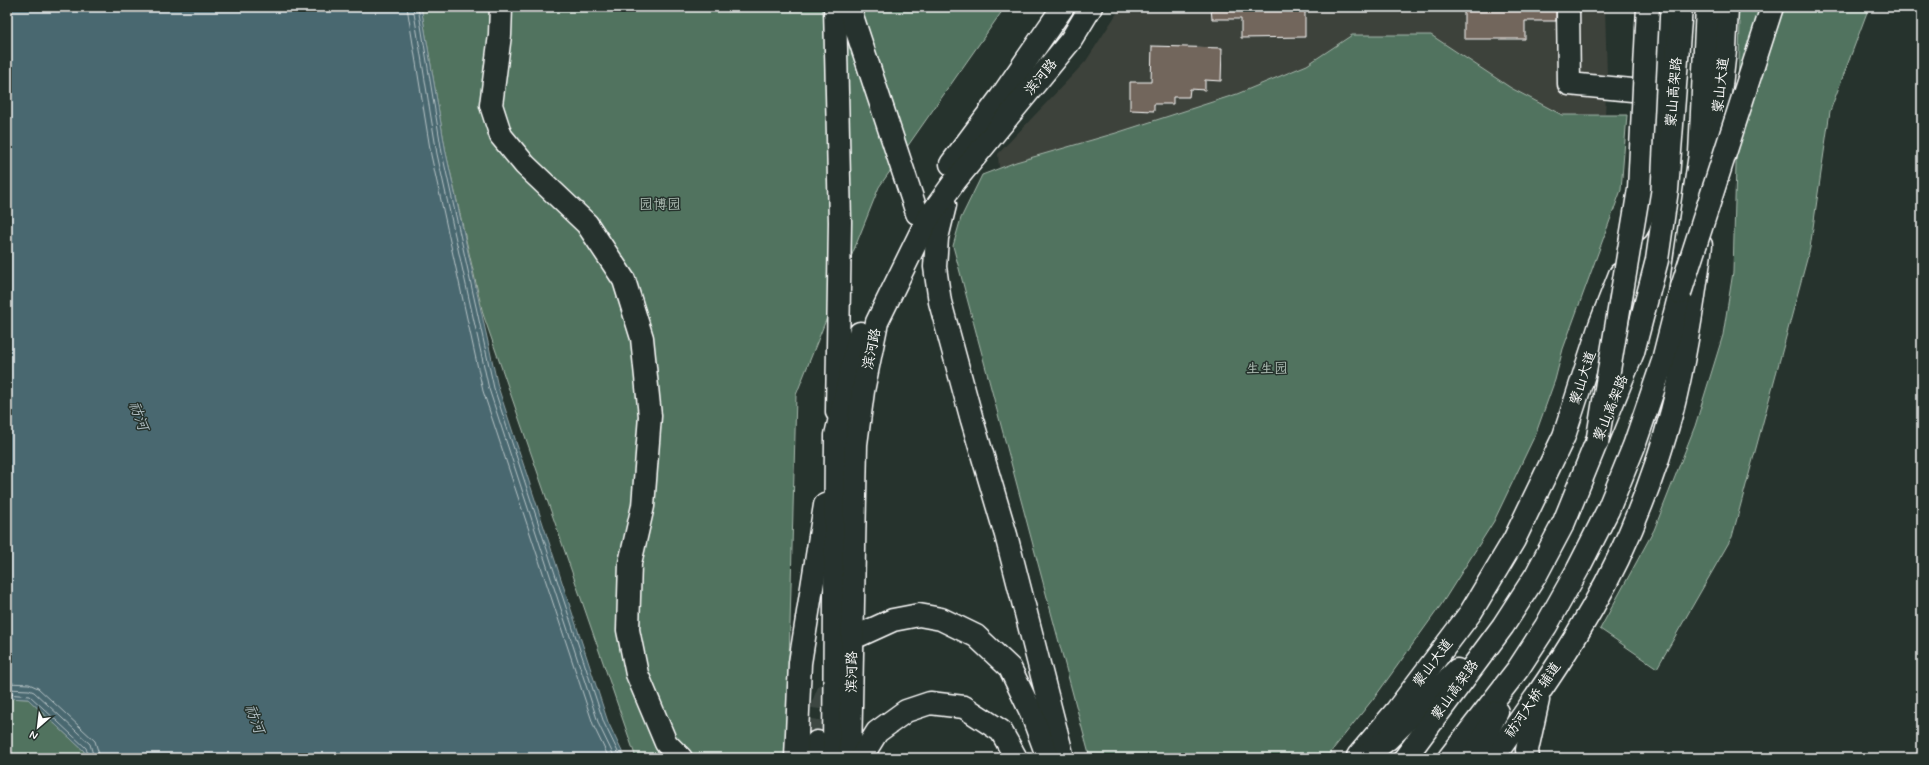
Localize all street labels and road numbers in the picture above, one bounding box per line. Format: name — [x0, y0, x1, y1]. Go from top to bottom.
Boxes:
street label: 滨河路 — [1021, 55, 1061, 99]
street label: 蒙山高架路 — [1662, 56, 1686, 128]
street label: 蒙山大道 — [1709, 56, 1733, 114]
street label: 滨河路 — [859, 327, 885, 371]
street label: 蒙山大道 — [1566, 349, 1600, 407]
street label: 蒙山高架路 — [1590, 372, 1632, 444]
street label: 蒙山大道 — [1409, 635, 1457, 691]
street label: 滨河路 — [843, 651, 861, 693]
street label: 蒙山高架路 — [1427, 656, 1483, 724]
street label: 祊河大桥 辅道 — [1501, 659, 1565, 741]

